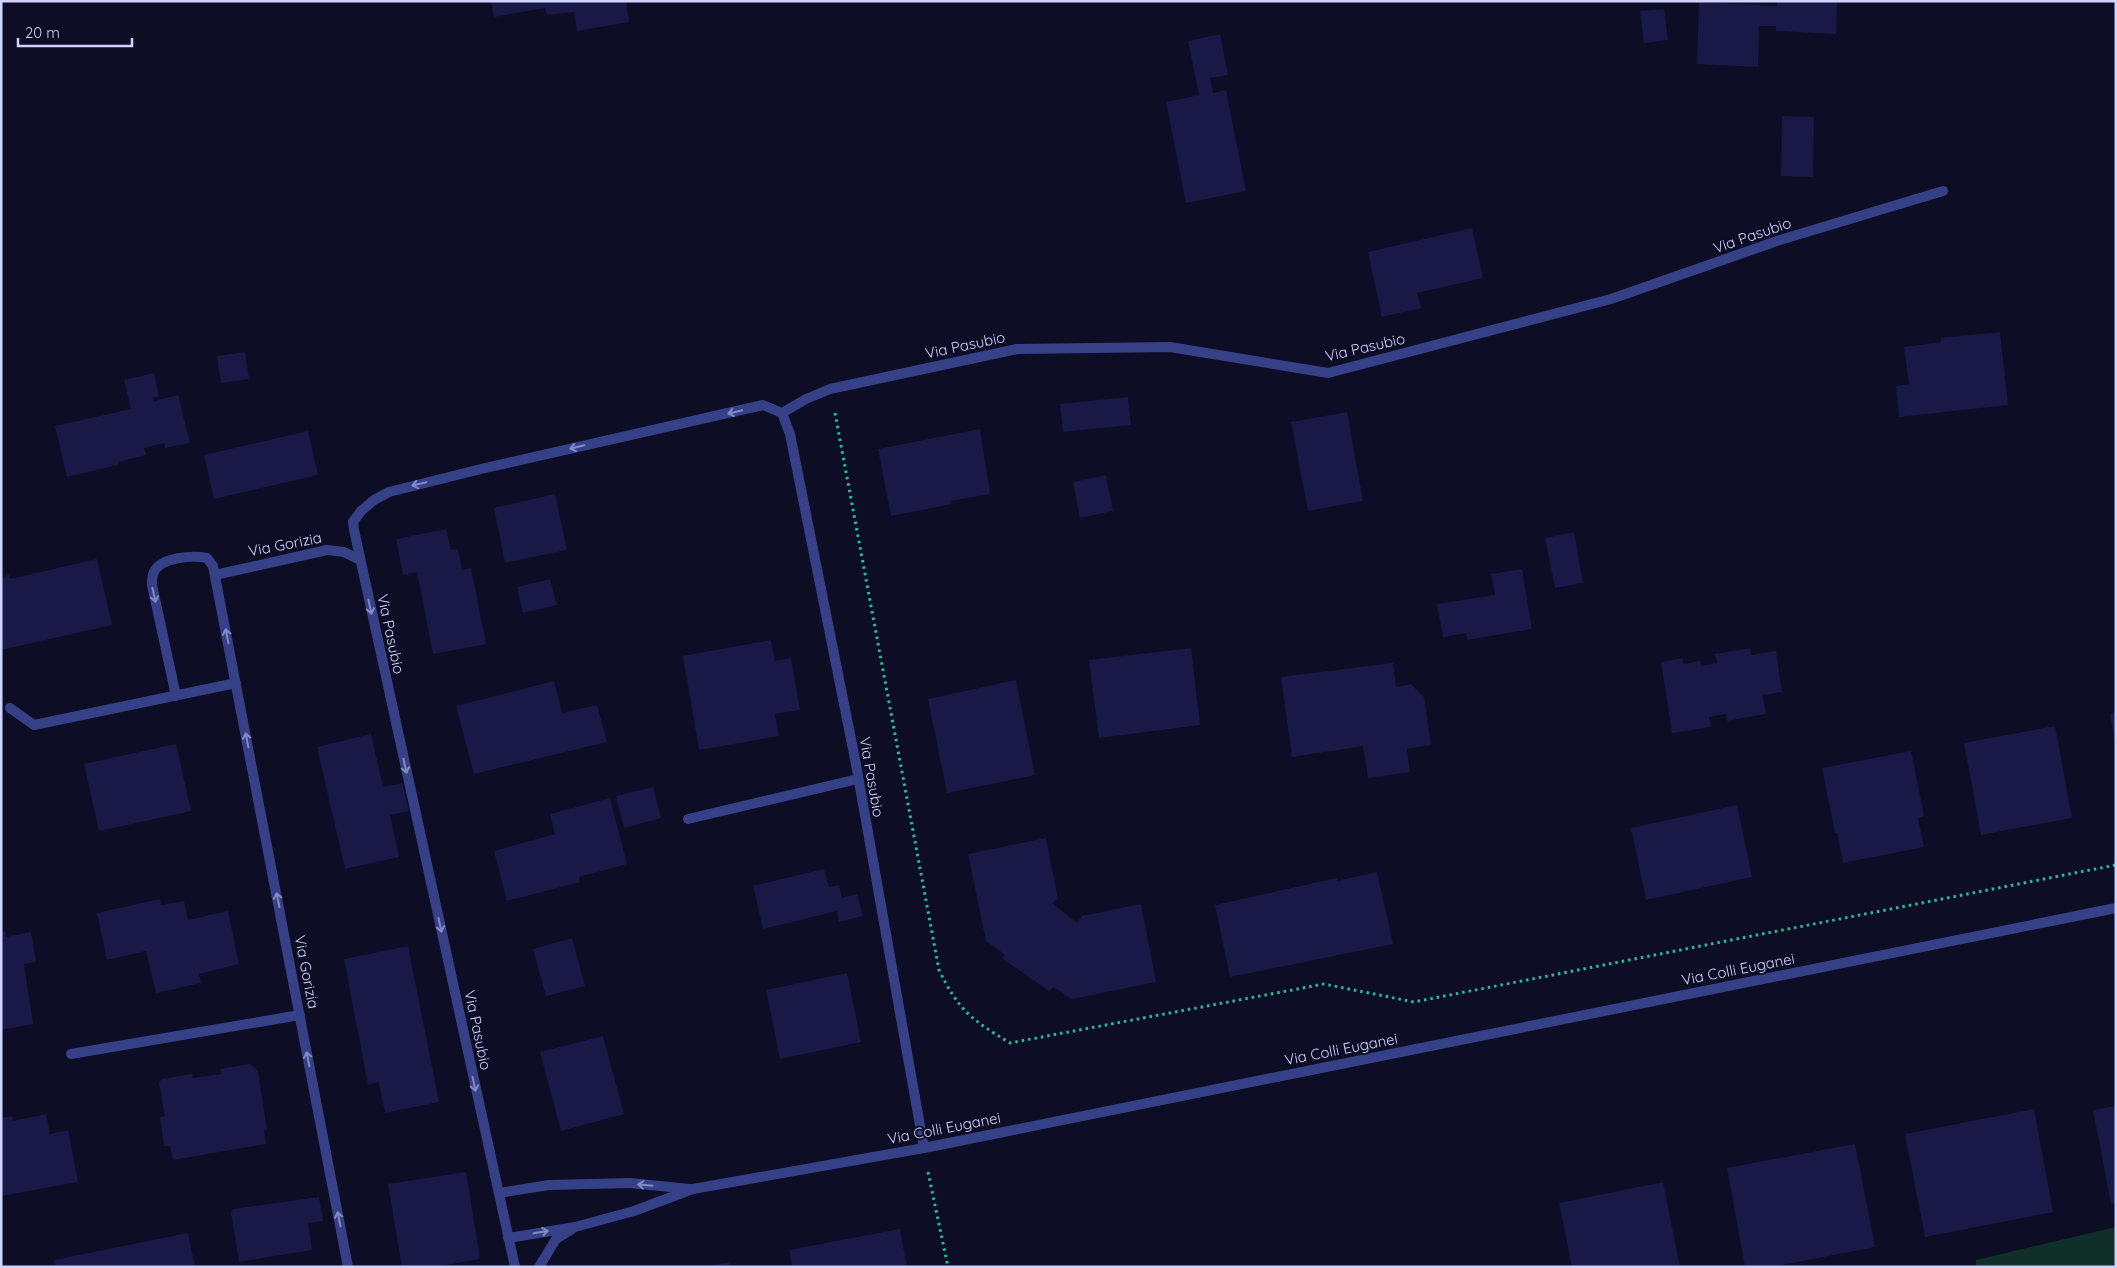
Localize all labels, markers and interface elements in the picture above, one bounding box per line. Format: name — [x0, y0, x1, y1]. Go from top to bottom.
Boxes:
scale bar — [18, 15, 131, 47]
text: 20 m — [25, 23, 60, 42]
street label: Via Pasubio — [1710, 213, 1794, 257]
street label: Via Pasubio — [923, 327, 1007, 363]
street label: Via Pasubio — [1323, 329, 1407, 365]
one-way arrow — [728, 407, 744, 417]
one-way arrow — [569, 443, 585, 452]
one-way arrow — [411, 480, 427, 490]
street label: Via Gorizia — [247, 528, 323, 560]
one-way arrow — [150, 586, 159, 602]
street label: Via Pasubio — [373, 592, 409, 676]
one-way arrow — [366, 599, 375, 615]
one-way arrow — [221, 628, 231, 644]
one-way arrow — [242, 733, 251, 749]
street label: Via Pasubio — [856, 735, 888, 819]
one-way arrow — [401, 758, 410, 774]
one-way arrow — [272, 892, 282, 908]
one-way arrow — [435, 916, 445, 932]
street label: Via Gorizia — [291, 934, 323, 1010]
street label: Via Colli Euganei — [1680, 949, 1796, 989]
street label: Via Pasubio — [460, 988, 496, 1072]
street label: Via Colli Euganei — [1283, 1029, 1399, 1069]
one-way arrow — [303, 1052, 313, 1068]
one-way arrow — [470, 1075, 479, 1091]
street label: Via Colli Euganei — [886, 1108, 1002, 1148]
one-way arrow — [637, 1180, 653, 1189]
one-way arrow — [334, 1211, 343, 1227]
one-way arrow — [533, 1227, 549, 1237]

